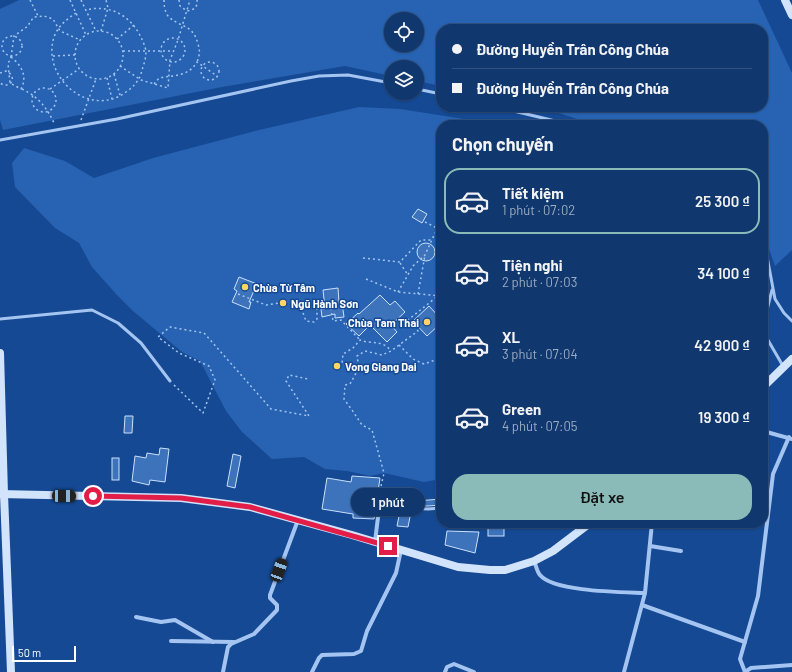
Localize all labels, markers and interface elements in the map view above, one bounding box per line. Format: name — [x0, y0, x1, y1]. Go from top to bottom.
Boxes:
map controls — [384, 12, 424, 100]
button: locate — [384, 12, 424, 52]
text: Đường Huyền Trân Công Chúa — [476, 40, 669, 58]
button: layers — [384, 60, 424, 100]
text: Đường Huyền Trân Công Chúa — [476, 79, 669, 97]
text: Chọn chuyến — [452, 133, 554, 155]
icon: car — [454, 183, 490, 219]
text: Tiết kiệm — [502, 184, 564, 202]
text: 25 300 ₫ — [695, 192, 750, 210]
text: 1 phút · 07:02 — [502, 202, 575, 218]
icon: car — [454, 255, 490, 291]
text: Tiện nghi — [502, 256, 562, 274]
text: 34 100 ₫ — [697, 264, 750, 282]
text: 2 phút · 07:03 — [502, 274, 577, 290]
place label: Chùa Từ Tâm — [253, 281, 315, 294]
marker: Chùa Từ Tâm — [240, 282, 250, 292]
place label: Ngũ Hành Sơn — [291, 297, 358, 310]
marker: Ngũ Hành Sơn — [278, 298, 288, 308]
place label: Chùa Tam Thai — [348, 316, 419, 329]
marker: Chùa Tam Thai — [422, 317, 432, 327]
icon: car — [454, 327, 490, 363]
text: XL — [502, 328, 520, 346]
text: 42 900 ₫ — [694, 336, 750, 354]
text: 3 phút · 07:04 — [502, 346, 578, 362]
place label: Vong Giang Dai — [345, 360, 417, 373]
marker: Vong Giang Dai — [332, 361, 342, 371]
icon: car — [454, 399, 490, 435]
text: Green — [502, 400, 541, 418]
text: 19 300 ₫ — [698, 408, 750, 426]
text: 4 phút · 07:05 — [502, 418, 578, 434]
button: Đặt xe — [452, 474, 752, 520]
route start — [84, 487, 102, 505]
callout: 1 phút — [351, 488, 425, 516]
car — [52, 490, 76, 502]
text: 1 phút — [371, 494, 405, 510]
route end — [379, 537, 397, 555]
car — [269, 557, 289, 583]
scale bar — [12, 644, 76, 663]
text: 50 m — [18, 646, 41, 659]

